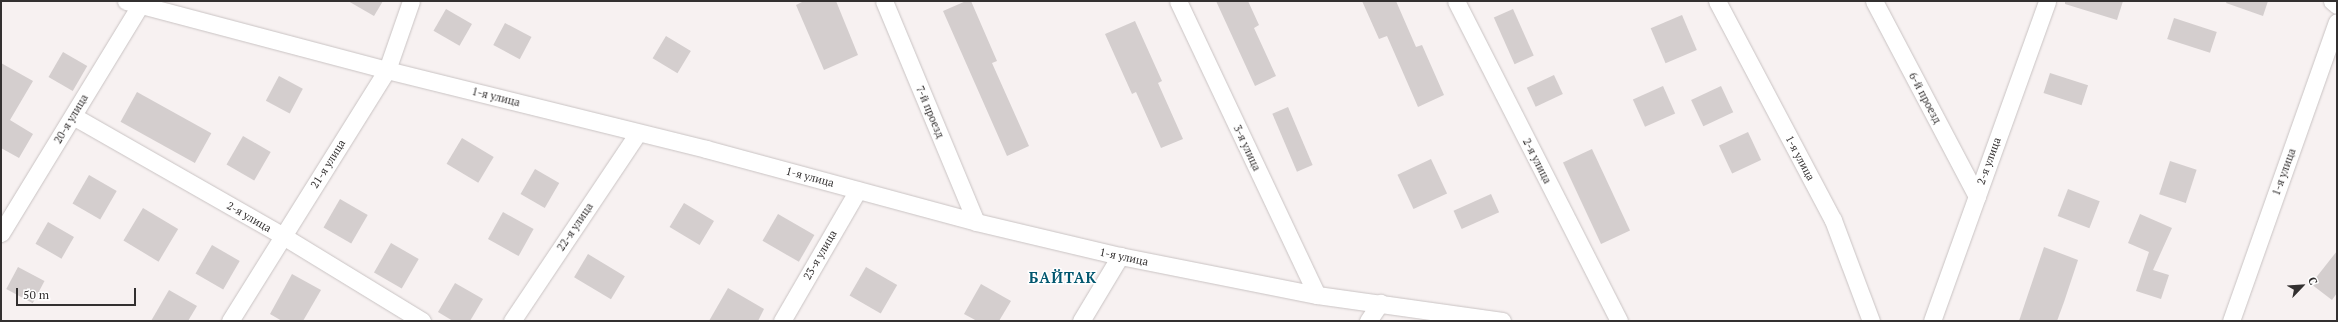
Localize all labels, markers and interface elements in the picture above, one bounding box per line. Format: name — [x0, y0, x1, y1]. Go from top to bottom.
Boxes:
street label: 6-й проезд — [1906, 70, 1944, 126]
street label: 7-й проезд — [913, 84, 947, 140]
street label: 1-я улица — [470, 85, 522, 109]
street label: 20-я улица — [51, 92, 91, 146]
street label: 3-я улица — [1231, 123, 1263, 173]
street label: 1-я улица — [1783, 133, 1817, 183]
street label: 2-я улица — [1520, 136, 1554, 186]
street label: 2-я улица — [1974, 136, 2004, 186]
street label: 21-я улица — [308, 137, 348, 191]
street label: 1-я улица — [2269, 147, 2299, 197]
street label: 1-я улица — [784, 164, 836, 190]
street label: 2-я улица — [224, 199, 274, 235]
street label: 22-я улица — [554, 200, 596, 254]
street label: 23-я улица — [800, 228, 840, 282]
street label: 1-я улица — [1098, 245, 1150, 269]
north arrow — [2282, 266, 2322, 306]
district label: БАЙТАК — [1029, 269, 1097, 287]
text: С — [2305, 275, 2321, 287]
scale bar — [18, 280, 138, 306]
text: 50 m — [23, 287, 49, 302]

